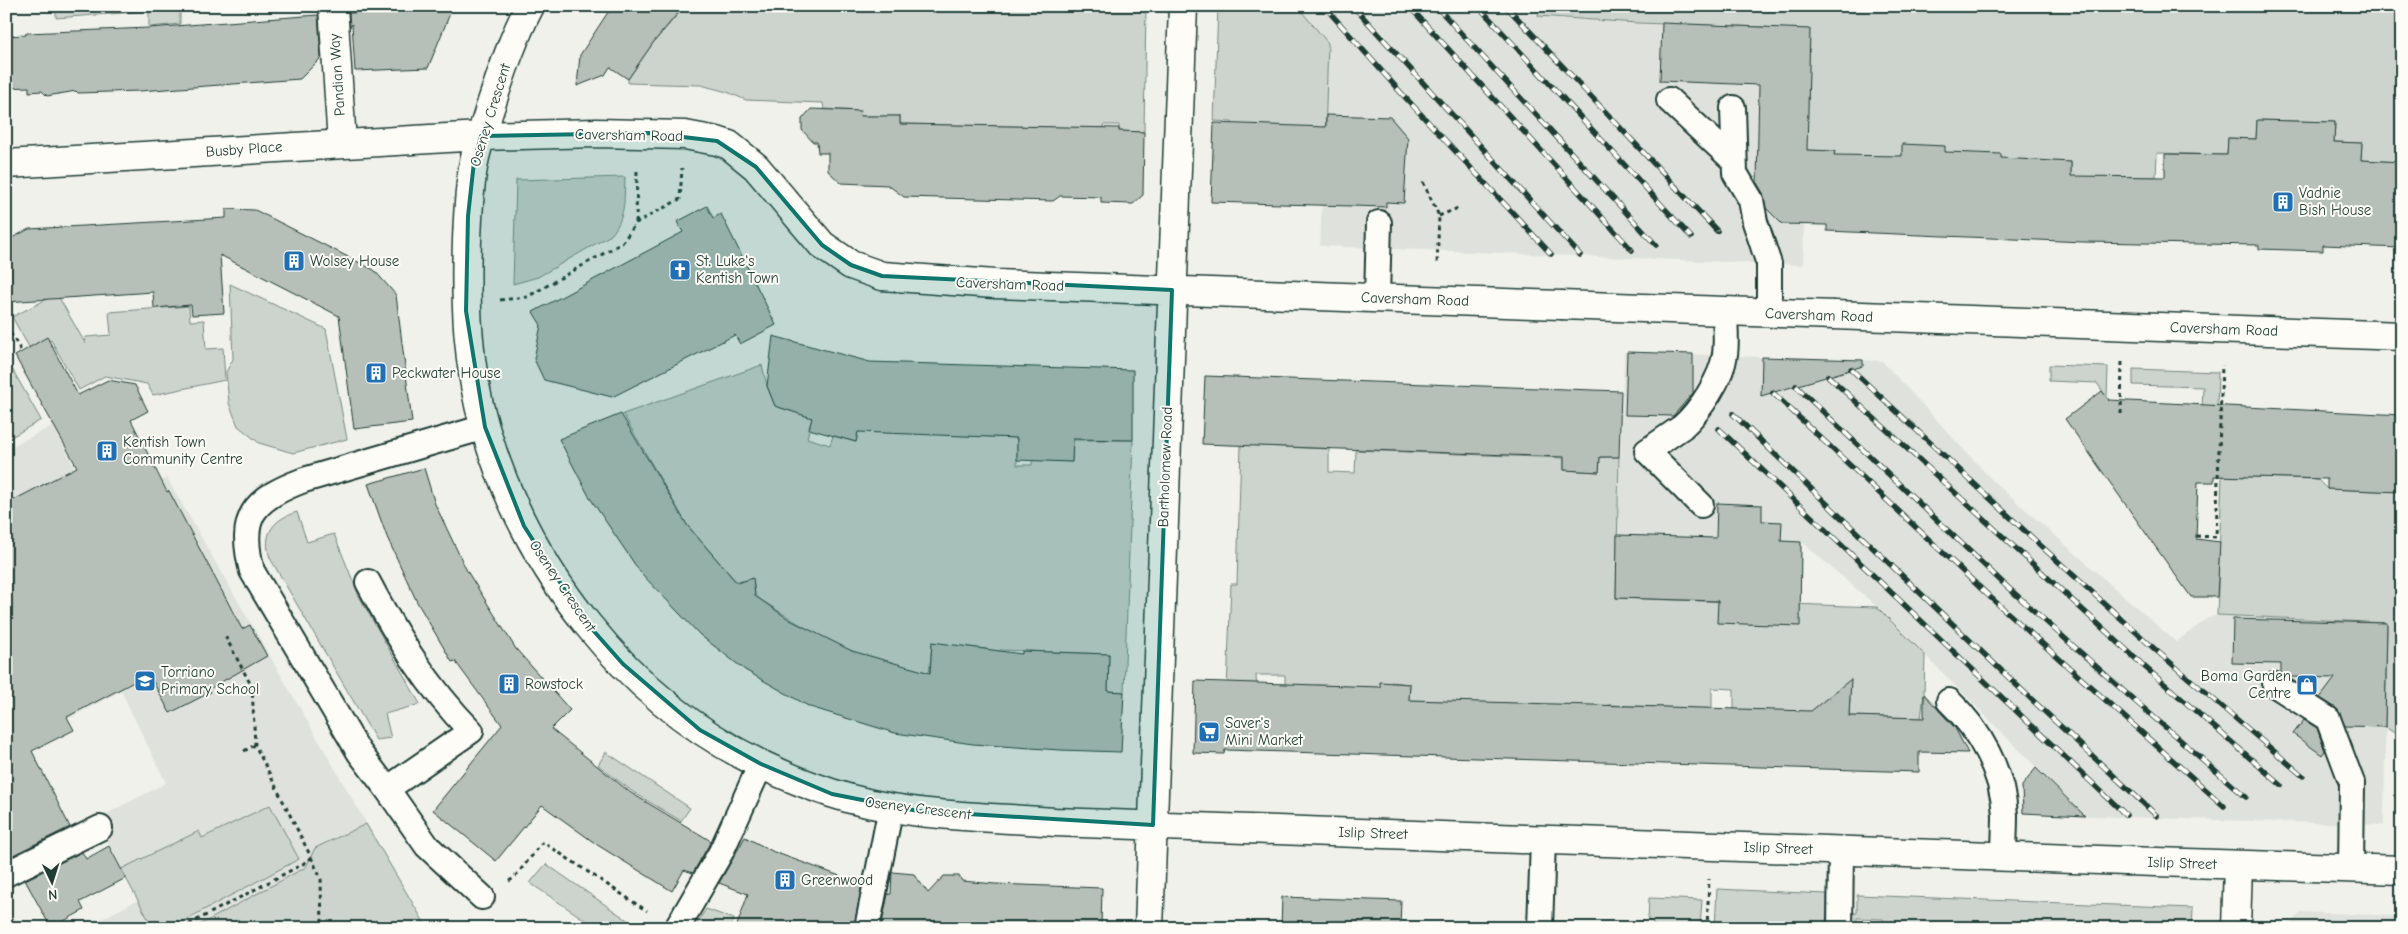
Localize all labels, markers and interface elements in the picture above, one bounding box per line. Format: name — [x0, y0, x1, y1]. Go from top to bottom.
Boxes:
street label: Pandian Way — [325, 33, 349, 117]
street label: Oseney Crescent — [466, 61, 514, 169]
street label: Caversham Road — [575, 125, 683, 145]
street label: Busby Place — [205, 137, 284, 161]
place label: Vadnie Bish House — [2299, 184, 2372, 219]
building icon: Vadnie Bish House — [2271, 190, 2295, 214]
building icon: Wolsey House — [282, 249, 306, 273]
place label: Wolsey House — [310, 252, 400, 270]
place label: St. Luke's Kentish Town — [696, 252, 779, 287]
church icon: St. Luke's Kentish Town — [668, 258, 692, 282]
street label: Caversham Road — [956, 273, 1064, 295]
street label: Caversham Road — [1361, 288, 1469, 310]
street label: Caversham Road — [1765, 304, 1873, 326]
street label: Caversham Road — [2170, 318, 2278, 340]
building icon: Peckwater House — [364, 361, 388, 385]
place label: Peckwater House — [392, 364, 501, 382]
street label: Bartholomew Road — [1154, 406, 1176, 528]
place label: Kentish Town Community Centre — [123, 433, 243, 468]
building icon: Kentish Town Community Centre — [95, 439, 119, 463]
street label: Oseney Crescent — [526, 537, 601, 636]
place label: Torriano Primary School — [161, 663, 259, 698]
place label: Boma Garden Centre — [2201, 667, 2291, 702]
school or university icon: Torriano Primary School — [133, 669, 157, 693]
building icon: Rowstock — [497, 672, 521, 696]
shop icon: Boma Garden Centre — [2295, 673, 2319, 697]
place label: Rowstock — [525, 675, 584, 693]
place label: Saver's Mini Market — [1225, 714, 1303, 749]
supermarket icon: Saver's Mini Market — [1197, 720, 1221, 744]
street label: Oseney Crescent — [864, 793, 973, 824]
street label: Islip Street — [1338, 823, 1409, 843]
street label: Islip Street — [1743, 838, 1814, 858]
street label: Islip Street — [2147, 853, 2218, 873]
north arrow — [28, 856, 78, 906]
building icon: Greenwood — [773, 868, 797, 892]
place label: Greenwood — [801, 871, 873, 889]
text: N — [48, 886, 58, 903]

